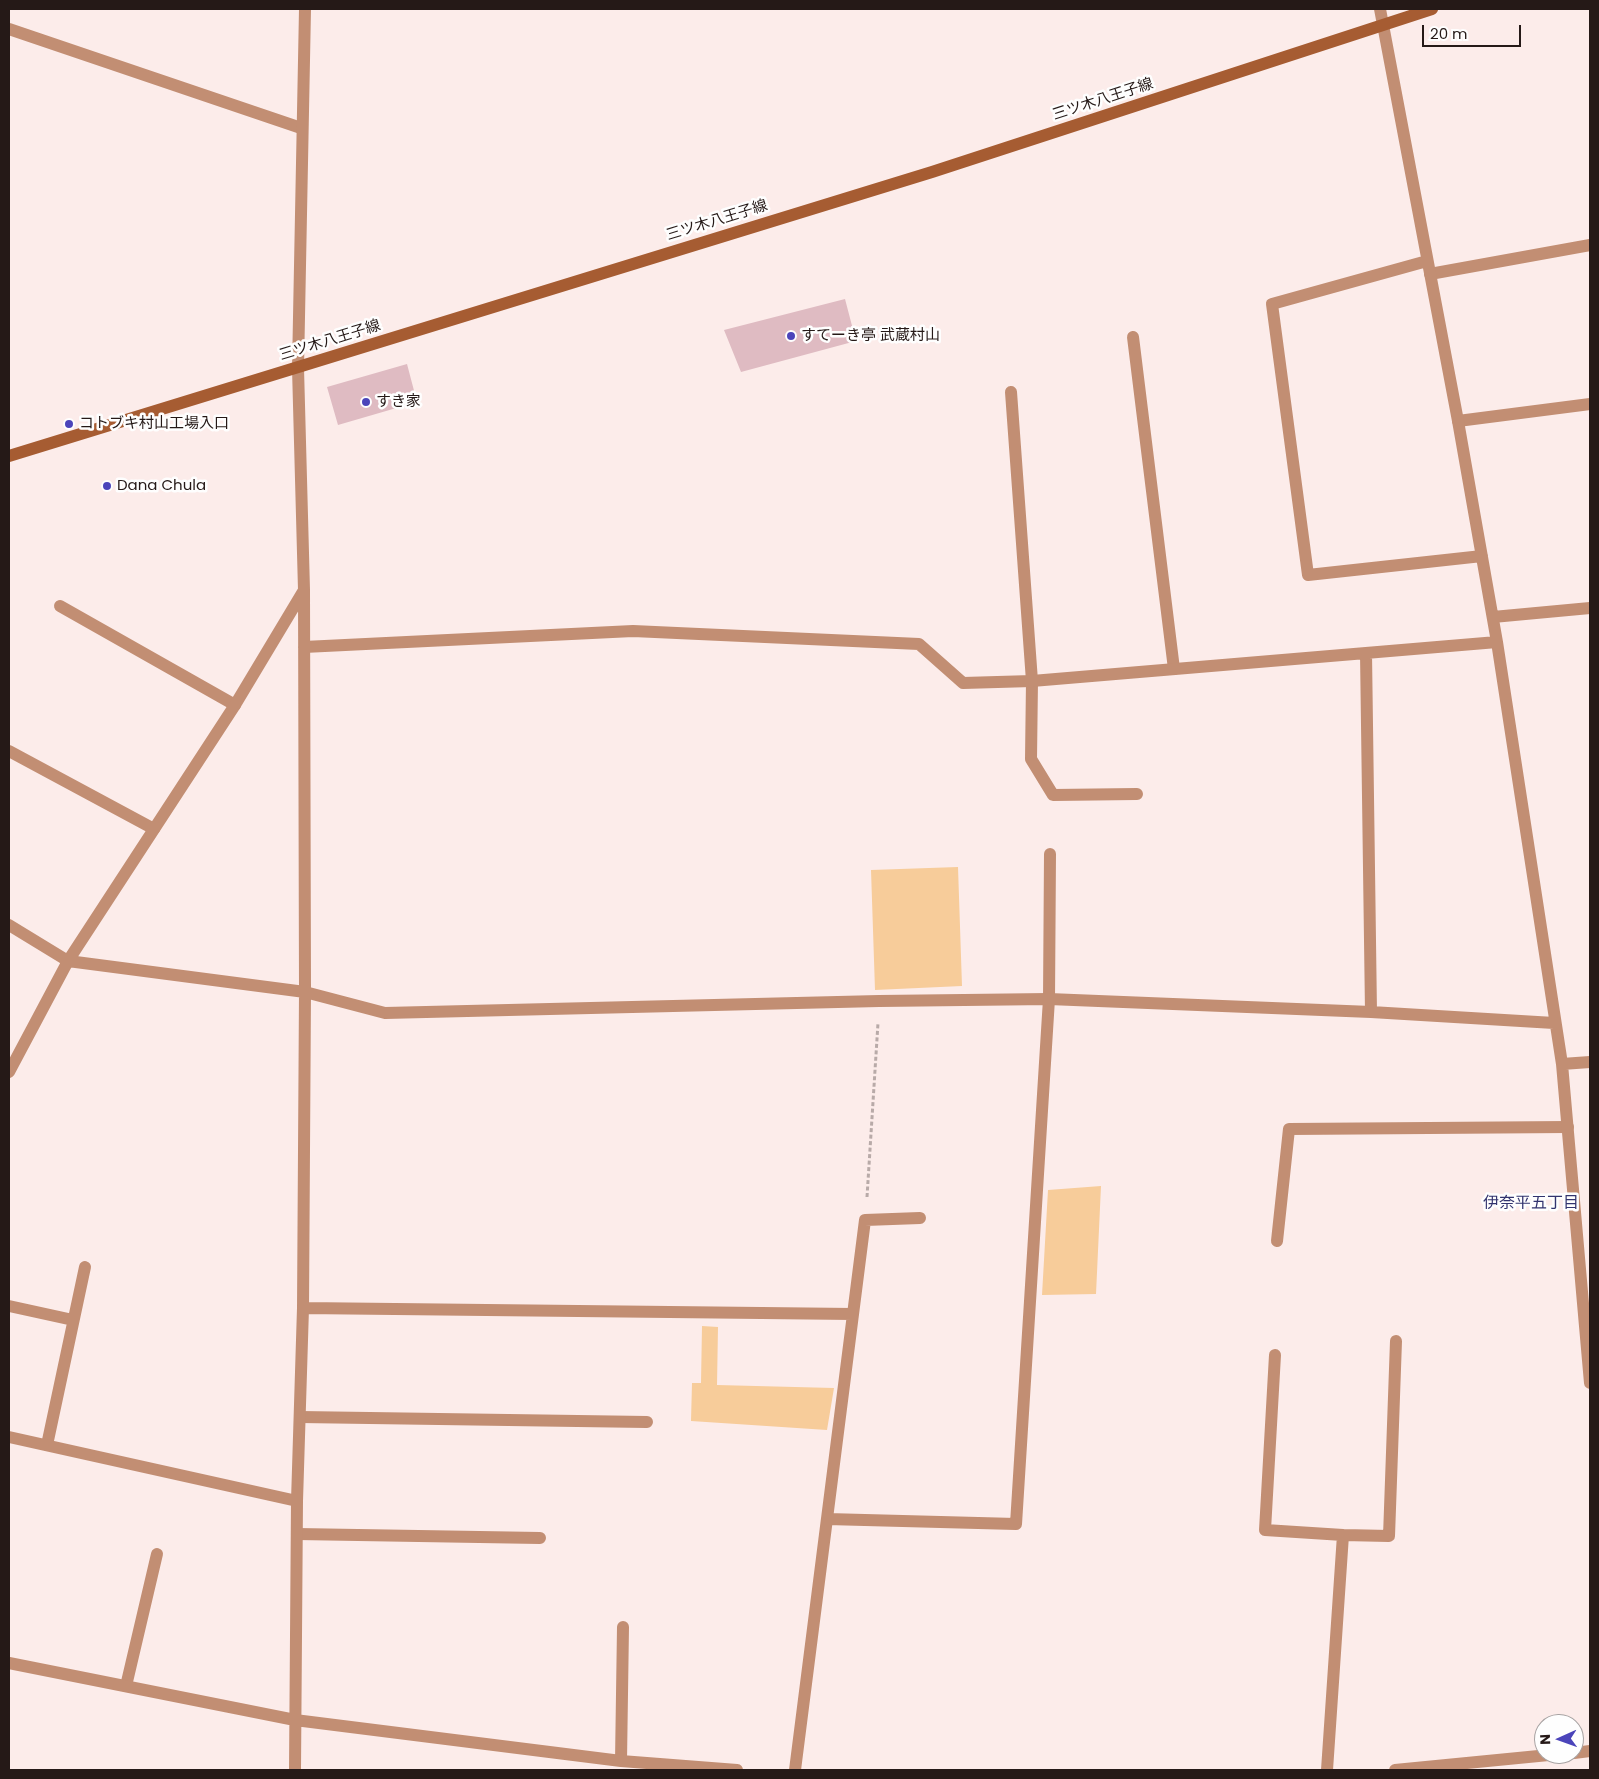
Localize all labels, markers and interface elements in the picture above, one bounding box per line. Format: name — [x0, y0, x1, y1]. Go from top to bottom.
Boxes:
scale bar — [1424, 15, 1523, 47]
text: 20 m — [1430, 23, 1468, 44]
street label: 三ツ木八王子線 — [1050, 75, 1156, 125]
street label: 三ツ木八王子線 — [664, 197, 770, 245]
street label: 三ツ木八王子線 — [277, 317, 383, 365]
place label: すてーき亭 武蔵村山 — [801, 327, 940, 345]
marker: すてーき亭 武蔵村山 — [785, 330, 797, 342]
place label: すき家 — [376, 393, 421, 411]
marker: すき家 — [360, 396, 372, 408]
place label: コトブキ村山工場入口 — [79, 415, 229, 433]
marker: コトブキ村山工場入口 — [63, 418, 75, 430]
place label: Dana Chula — [117, 477, 206, 495]
marker: Dana Chula — [101, 480, 113, 492]
district label: 伊奈平五丁目 — [1483, 1194, 1579, 1214]
north arrow — [1534, 1714, 1584, 1764]
text: N — [1535, 1734, 1555, 1745]

